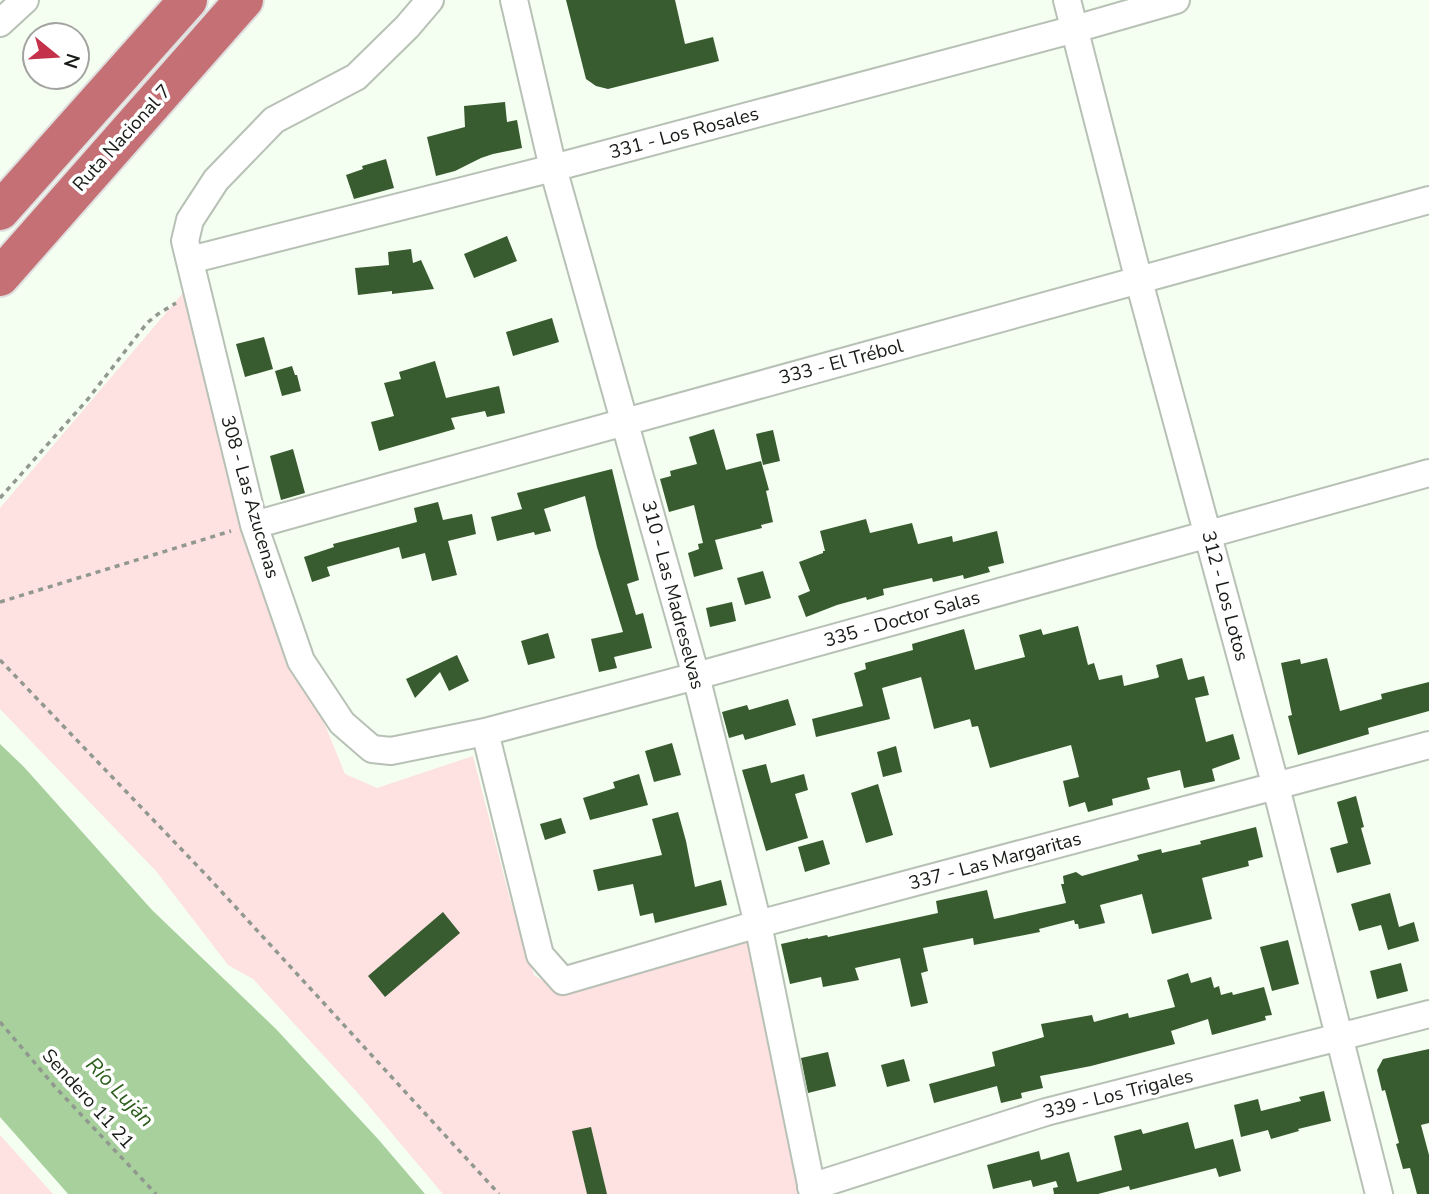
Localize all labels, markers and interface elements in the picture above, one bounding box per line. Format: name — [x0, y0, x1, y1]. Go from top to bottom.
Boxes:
north arrow — [21, 21, 91, 91]
text: N — [57, 50, 86, 72]
street label: Ruta Nacional 7 — [67, 79, 177, 197]
street label: 331 - Los Rosales — [606, 101, 762, 165]
street label: 333 - El Trébol — [776, 333, 906, 391]
street label: 308 - Las Azucenas — [214, 412, 286, 582]
street label: 310 - Las Madreselvas — [635, 498, 711, 692]
street label: 312 - Los Lotos — [1195, 528, 1255, 664]
street label: 335 - Doctor Salas — [821, 584, 983, 654]
street label: 337 - Las Margaritas — [906, 825, 1084, 897]
street label: Sendero 11 21 — [36, 1043, 140, 1155]
water label: Río Luján — [80, 1051, 160, 1133]
street label: 339 - Los Trigales — [1040, 1063, 1196, 1125]

